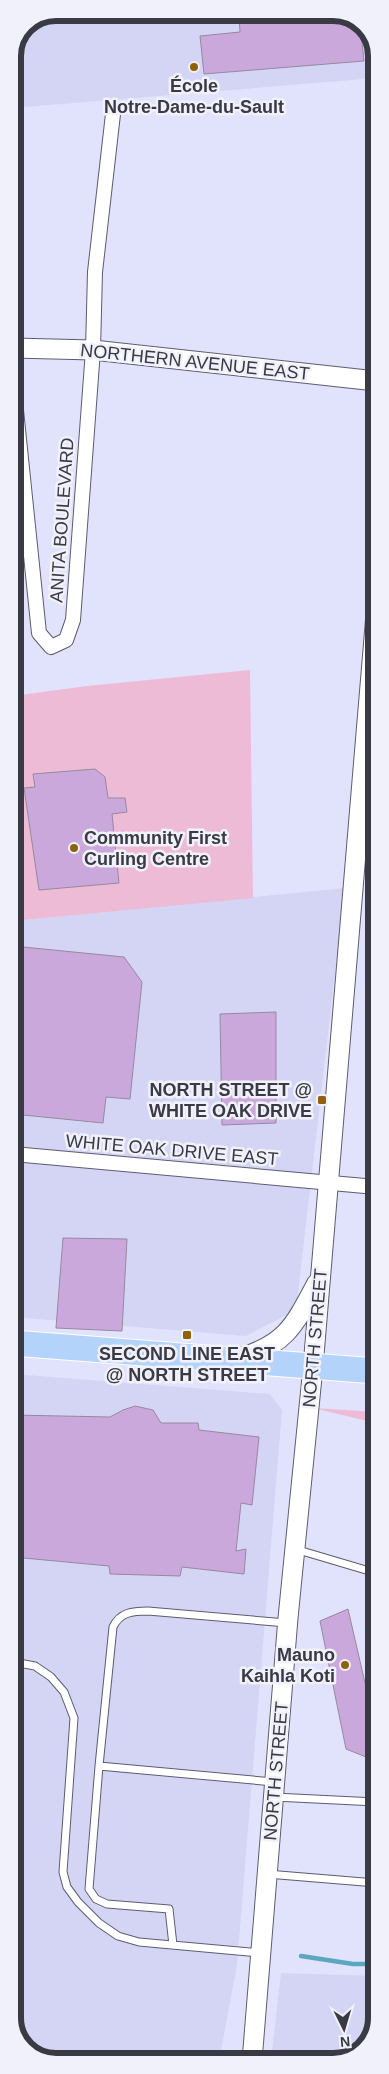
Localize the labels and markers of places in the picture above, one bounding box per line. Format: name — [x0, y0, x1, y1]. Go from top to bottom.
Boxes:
marker: École Notre-Dame-du-Sault — [188, 61, 200, 73]
place label: École Notre-Dame-du-Sault — [104, 75, 284, 117]
place label: Community First Curling Centre — [84, 828, 227, 869]
marker: Community First Curling Centre — [68, 842, 80, 854]
place label: NORTH STREET @ WHITE OAK DRIVE — [149, 1080, 312, 1121]
marker: NORTH STREET @ WHITE OAK DRIVE — [316, 1094, 328, 1106]
marker: SECOND LINE EAST @ NORTH STREET — [181, 1329, 193, 1341]
place label: SECOND LINE EAST @ NORTH STREET — [99, 1344, 275, 1385]
place label: Mauno Kaihla Koti — [241, 1645, 335, 1686]
marker: Mauno Kaihla Koti — [339, 1659, 351, 1671]

